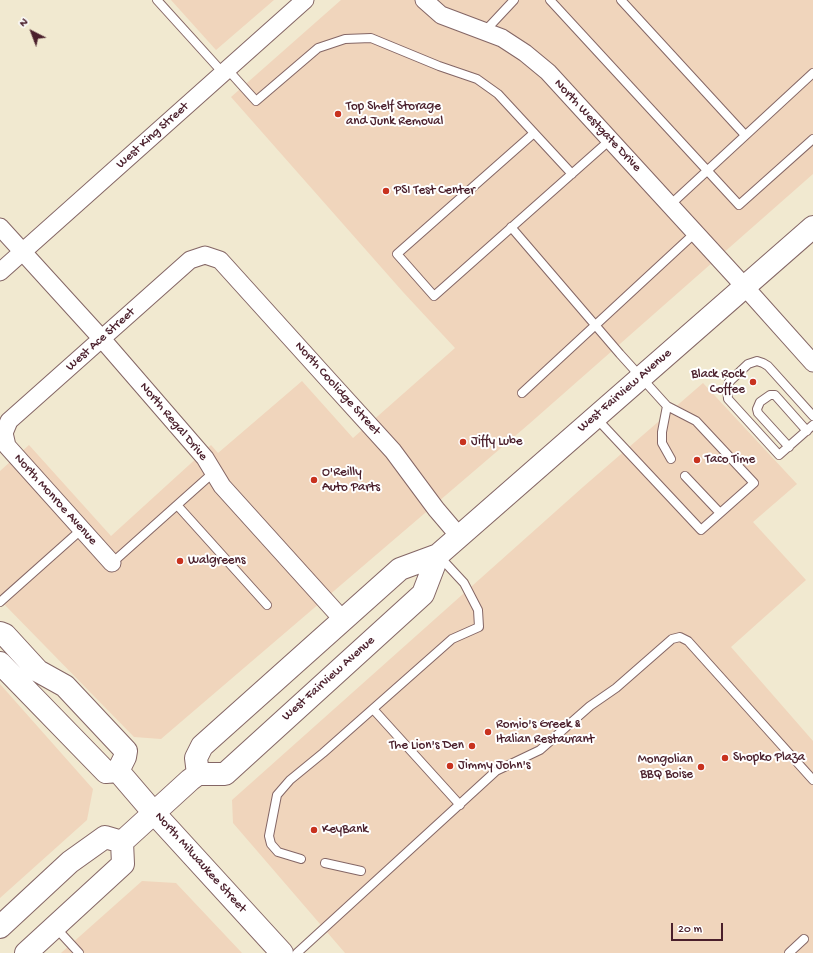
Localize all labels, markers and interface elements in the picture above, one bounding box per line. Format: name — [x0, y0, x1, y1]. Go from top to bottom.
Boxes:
north arrow — [12, 12, 52, 52]
text: N — [17, 16, 31, 30]
street label: North Westgate Drive — [550, 76, 644, 176]
street label: West King Street — [114, 99, 192, 173]
place label: Top Shelf Storage and Junk Removal — [346, 99, 443, 130]
marker: Top Shelf Storage and Junk Removal — [333, 109, 343, 119]
place label: PSI Test Center — [394, 183, 475, 199]
marker: PSI Test Center — [381, 186, 391, 196]
street label: West Ace Street — [63, 305, 139, 375]
street label: North Coolidge Street — [291, 339, 383, 439]
street label: West Fairview Avenue — [575, 346, 675, 436]
place label: Black Rock Coffee — [691, 367, 745, 398]
marker: Black Rock Coffee — [748, 377, 758, 387]
street label: North Regal Drive — [136, 380, 210, 464]
place label: Jiffy Lube — [471, 434, 523, 450]
marker: Jiffy Lube — [458, 437, 468, 447]
street label: North Monroe Avenue — [10, 451, 100, 549]
place label: Taco Time — [705, 452, 755, 468]
marker: Taco Time — [692, 455, 702, 465]
place label: O'Reilly Auto Parts — [322, 465, 380, 496]
marker: O'Reilly Auto Parts — [309, 475, 319, 485]
place label: Walgreens — [188, 553, 246, 569]
marker: Walgreens — [175, 556, 185, 566]
street label: West Fairview Avenue — [279, 633, 379, 725]
place label: Romio's Greek & Italian Restaurant — [496, 717, 594, 748]
marker: Romio's Greek & Italian Restaurant — [483, 727, 493, 737]
place label: The Lion's Den — [389, 738, 464, 754]
marker: The Lion's Den — [467, 741, 477, 751]
place label: Shopko Plaza — [733, 750, 805, 766]
place label: Mongolian BBQ Boise — [638, 752, 693, 783]
marker: Shopko Plaza — [720, 753, 730, 763]
place label: Jimmy John's — [458, 758, 531, 774]
marker: Jimmy John's — [445, 761, 455, 771]
marker: Mongolian BBQ Boise — [696, 762, 706, 772]
street label: North Milwaukee Street — [151, 809, 249, 917]
place label: KeyBank — [322, 822, 368, 838]
marker: KeyBank — [309, 825, 319, 835]
scale bar — [673, 915, 725, 941]
text: 20 m — [678, 923, 702, 937]

